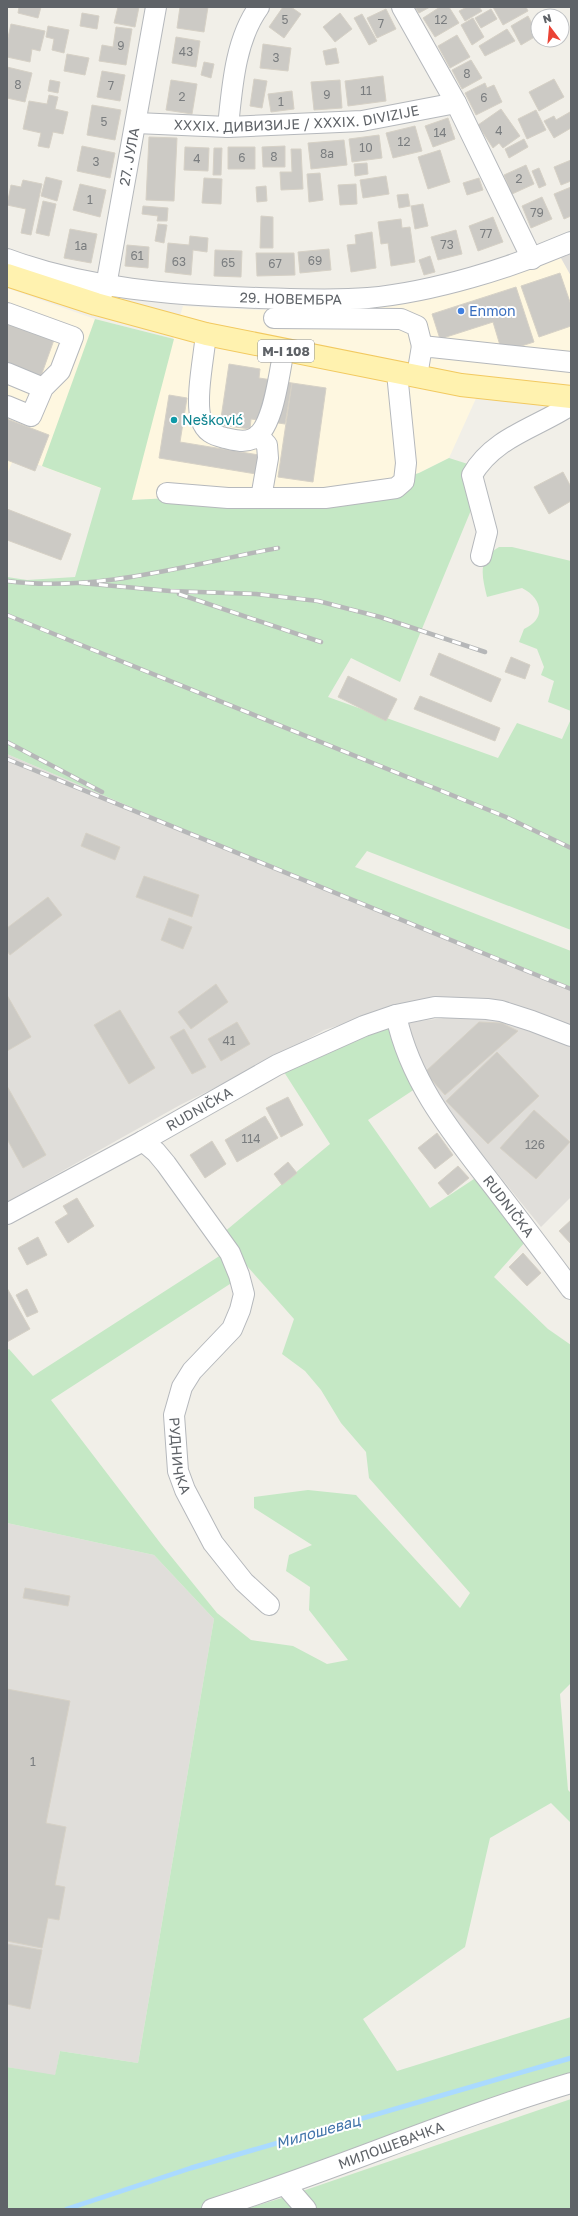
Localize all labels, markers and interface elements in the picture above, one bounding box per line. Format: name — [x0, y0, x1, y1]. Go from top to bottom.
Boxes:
north arrow — [530, 8, 570, 48]
text: N — [541, 11, 553, 25]
house number: 5 — [282, 12, 289, 27]
house number: 12 — [435, 12, 447, 27]
house number: 7 — [378, 16, 384, 31]
house number: 9 — [117, 38, 125, 53]
house number: 43 — [179, 44, 193, 59]
house number: 3 — [272, 50, 280, 65]
house number: 8 — [463, 66, 471, 81]
house number: 8 — [14, 77, 22, 92]
house number: 7 — [108, 78, 114, 93]
house number: 11 — [360, 83, 372, 98]
house number: 9 — [323, 87, 331, 102]
house number: 2 — [179, 89, 186, 104]
house number: 6 — [480, 90, 488, 105]
house number: 1 — [278, 94, 284, 109]
street label: XXXIX. ДИВИЗИЈЕ / XXXIX. DIVIZIJE — [173, 101, 421, 135]
house number: 5 — [101, 114, 108, 129]
house number: 4 — [495, 123, 503, 138]
street label: 27. ЈУЛА — [115, 125, 142, 187]
house number: 14 — [433, 125, 447, 140]
house number: 12 — [398, 134, 410, 149]
house number: 10 — [359, 140, 373, 155]
house number: 8a — [320, 146, 334, 161]
house number: 8 — [270, 149, 278, 164]
house number: 6 — [238, 150, 246, 165]
house number: 4 — [193, 151, 201, 166]
house number: 3 — [92, 154, 100, 169]
house number: 2 — [516, 171, 523, 186]
house number: 1 — [87, 192, 93, 207]
house number: 79 — [530, 205, 544, 220]
house number: 77 — [480, 226, 492, 241]
house number: 73 — [440, 237, 454, 252]
house number: 1a — [75, 238, 87, 253]
house number: 61 — [130, 248, 144, 263]
house number: 69 — [308, 253, 322, 268]
house number: 63 — [172, 254, 186, 269]
house number: 65 — [221, 255, 235, 270]
house number: 67 — [268, 256, 282, 271]
street label: 29. НОВЕМБРА — [239, 288, 343, 308]
place label: Enmon — [469, 302, 516, 319]
marker: Enmon — [456, 306, 466, 316]
road number: M-I 108 — [258, 340, 314, 362]
place label: Nešković — [182, 411, 244, 428]
marker: Nešković — [169, 415, 179, 425]
house number: 41 — [222, 1033, 236, 1048]
street label: RUDNIČKA — [163, 1083, 236, 1134]
house number: 114 — [242, 1131, 260, 1146]
house number: 126 — [525, 1137, 545, 1152]
street label: RUDNIČKA — [480, 1172, 538, 1241]
street label: РУДНИЧКА — [166, 1417, 195, 1497]
house number: 1 — [30, 1754, 36, 1769]
water label: Милошевац — [273, 2110, 363, 2152]
street label: МИЛОШЕВАЧКА — [336, 2117, 447, 2172]

